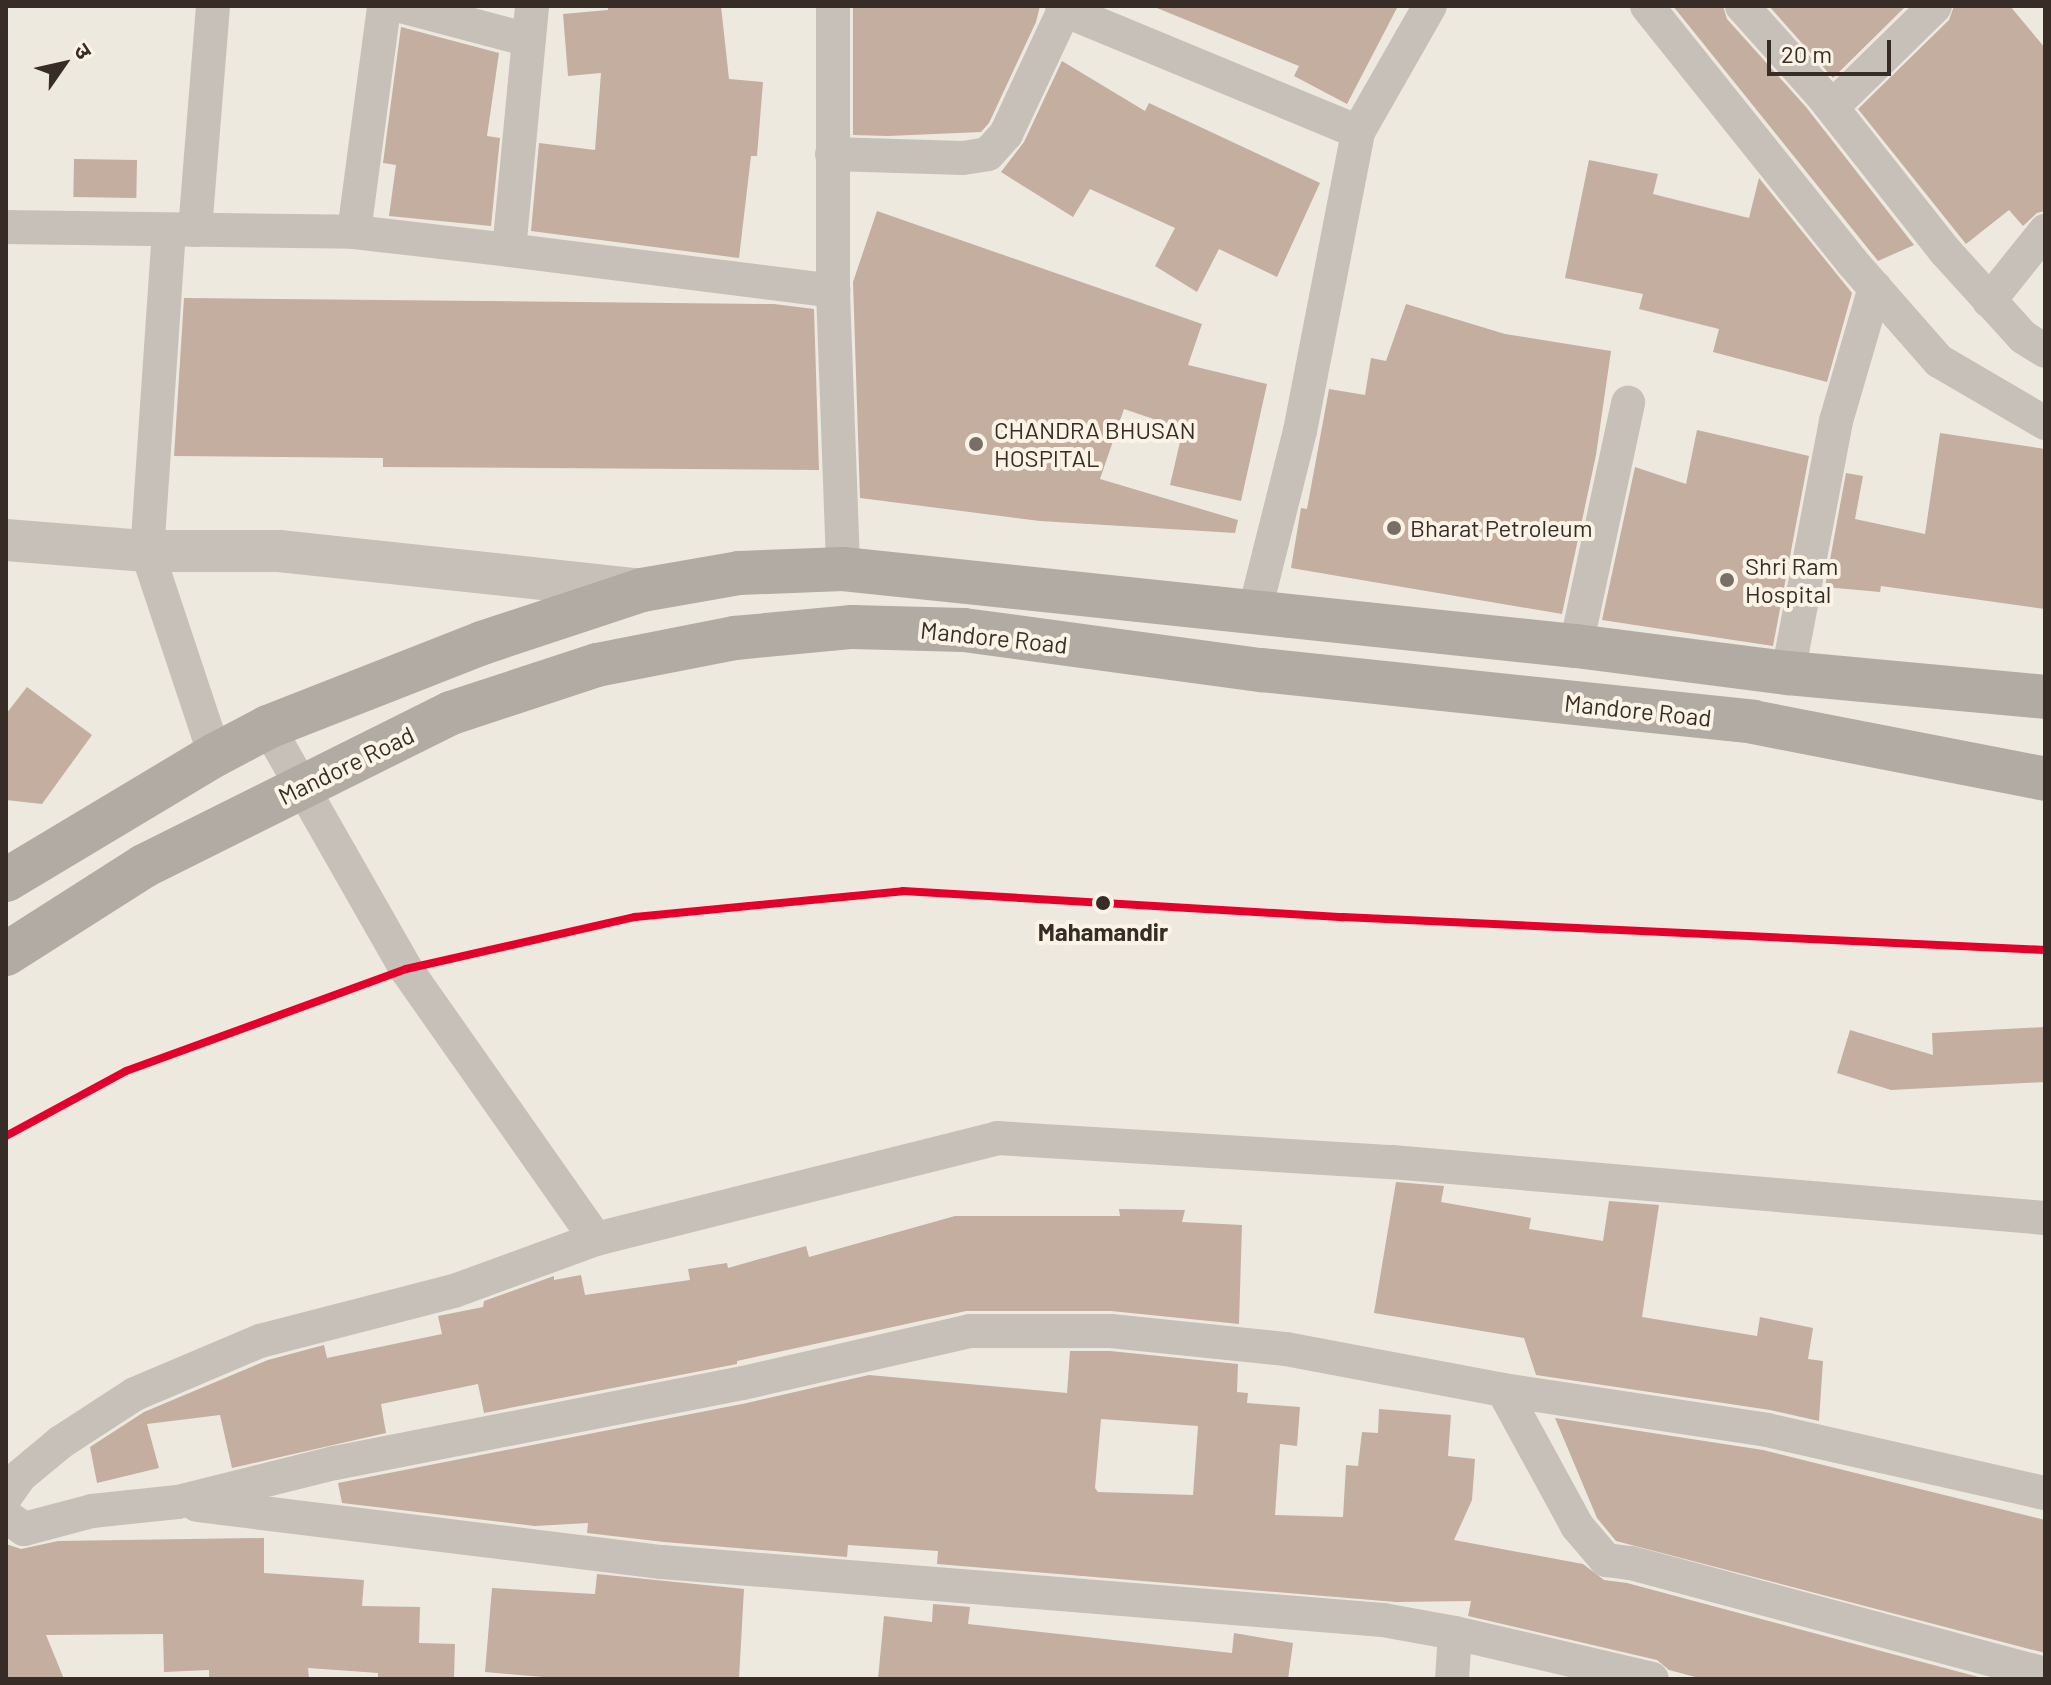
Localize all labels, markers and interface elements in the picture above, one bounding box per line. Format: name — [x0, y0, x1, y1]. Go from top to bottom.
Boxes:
north arrow — [24, 24, 104, 104]
scale bar — [1771, 24, 1895, 74]
text: उ — [70, 38, 98, 63]
text: 20 m — [1781, 39, 1832, 68]
place label: CHANDRA BHUSAN HOSPITAL — [994, 416, 1196, 472]
marker: CHANDRA BHUSAN HOSPITAL — [965, 433, 987, 455]
place label: Bharat Petroleum — [1410, 514, 1592, 542]
marker: Bharat Petroleum — [1385, 519, 1403, 537]
place label: Shri Ram Hospital — [1745, 552, 1838, 608]
marker: Shri Ram Hospital — [1716, 569, 1738, 591]
street label: Mandore Road — [919, 615, 1069, 659]
street label: Mandore Road — [1563, 688, 1713, 732]
street label: Mandore Road — [273, 720, 419, 810]
marker: Mahamandir — [1092, 892, 1114, 914]
place label: Mahamandir — [1038, 918, 1168, 946]

